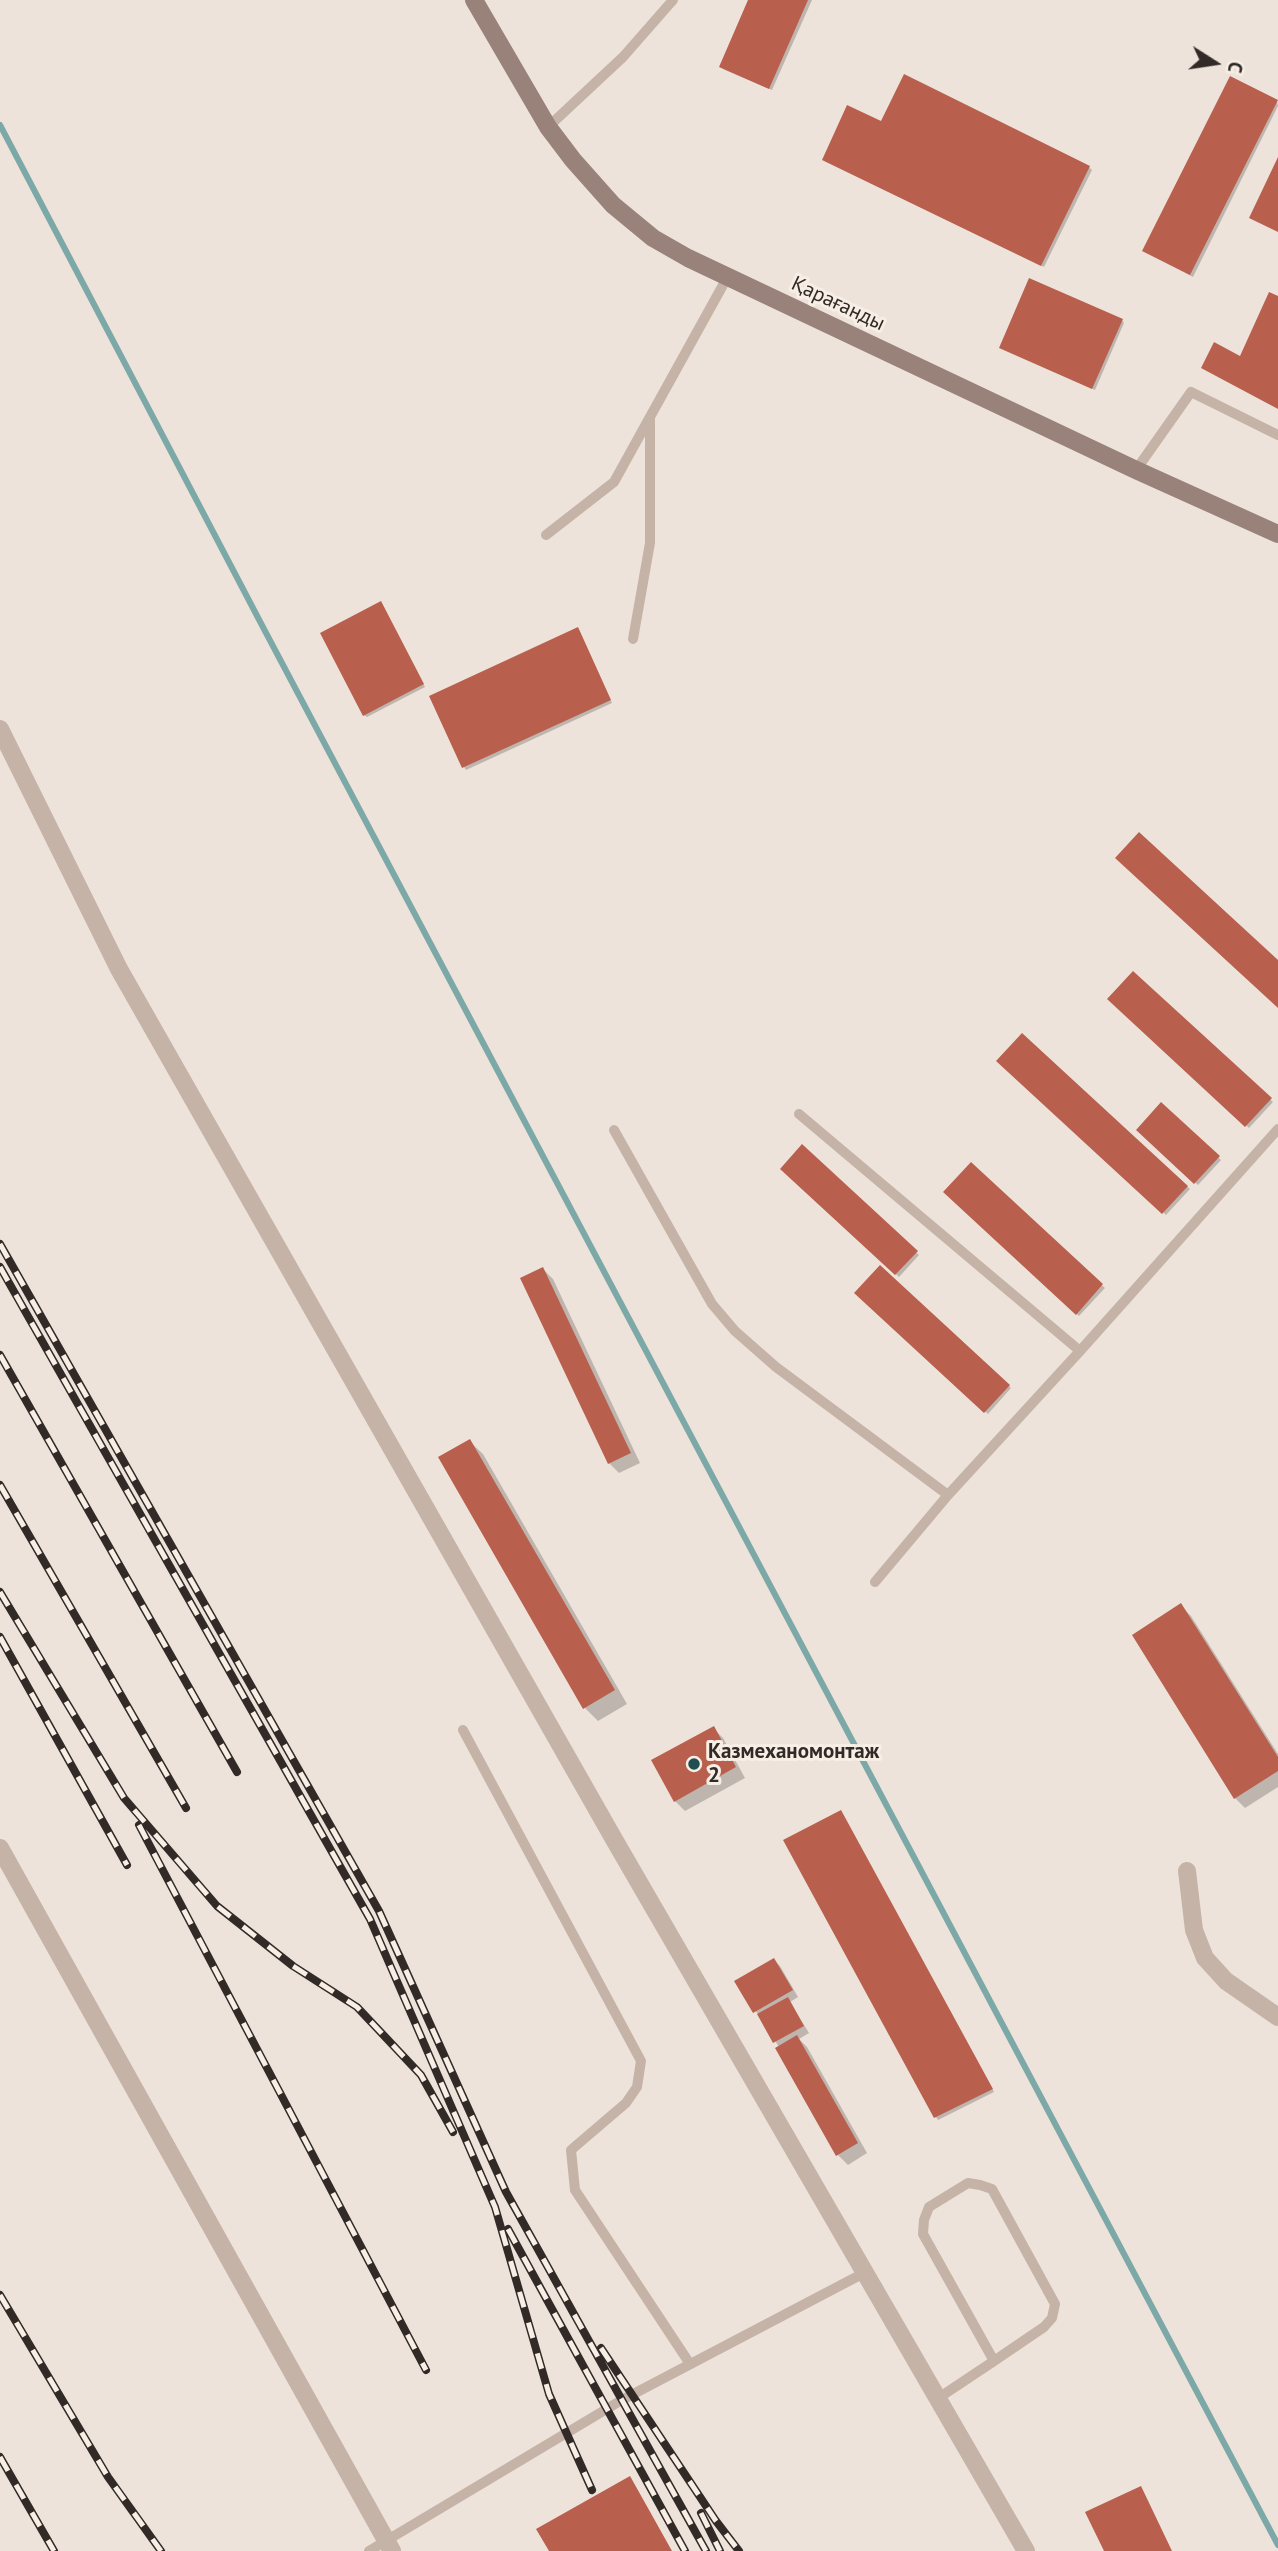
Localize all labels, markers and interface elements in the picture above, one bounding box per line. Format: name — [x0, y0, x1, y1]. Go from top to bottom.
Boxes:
north arrow — [1180, 28, 1250, 98]
text: С — [1223, 60, 1248, 75]
street label: Қарағанды — [787, 271, 889, 337]
place label: Казмеханомонтаж 2 — [708, 1739, 879, 1789]
marker: Казмеханомонтаж 2 — [686, 1756, 702, 1772]

